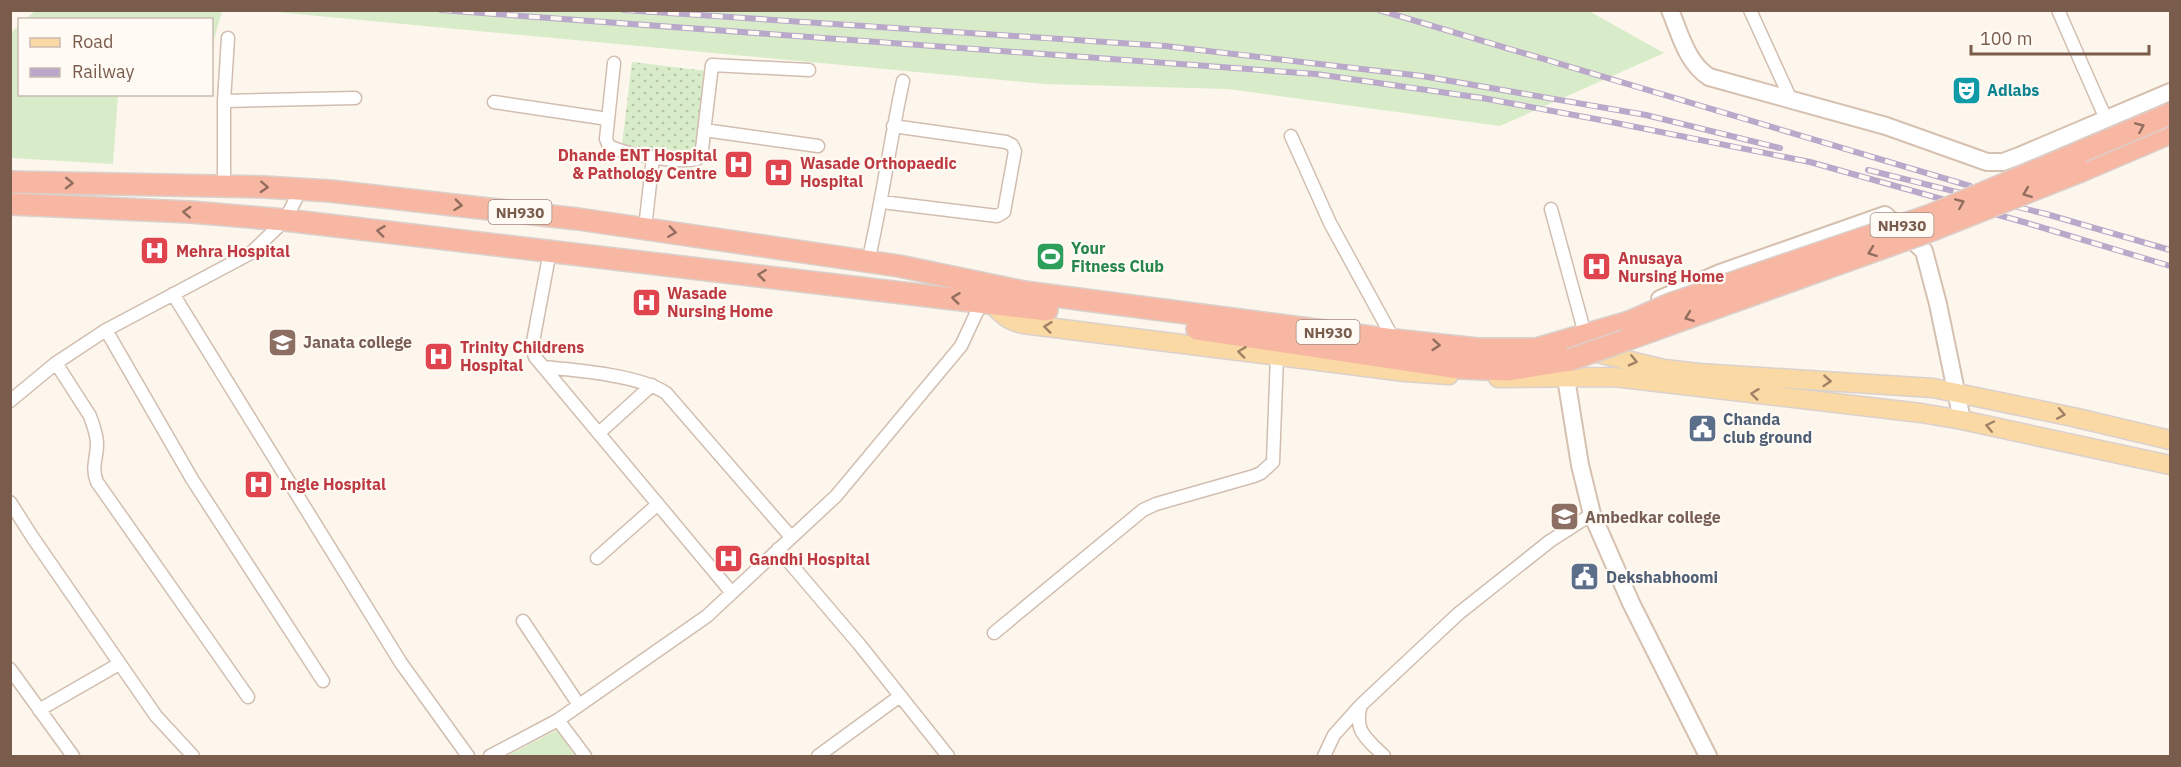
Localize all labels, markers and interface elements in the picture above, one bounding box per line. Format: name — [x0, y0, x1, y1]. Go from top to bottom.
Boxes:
legend — [18, 18, 213, 96]
scale bar — [1971, 18, 2150, 56]
text: 100 m — [1980, 27, 2032, 50]
text: Road — [72, 30, 113, 53]
text: Railway — [72, 60, 134, 83]
theatre icon: Adlabs — [1950, 74, 1982, 106]
place label: Adlabs — [1987, 80, 2039, 100]
one-way arrow — [2134, 122, 2145, 134]
place label: Dhande ENT Hospital & Pathology Centre — [558, 145, 717, 183]
hospital icon: Dhande ENT Hospital & Pathology Centre — [722, 148, 754, 180]
place label: Wasade Orthopaedic Hospital — [800, 153, 957, 191]
hospital icon: Wasade Orthopaedic Hospital — [763, 156, 795, 188]
one-way arrow — [64, 177, 73, 189]
one-way arrow — [259, 181, 268, 193]
one-way arrow — [2022, 186, 2033, 198]
one-way arrow — [1954, 198, 1965, 210]
one-way arrow — [453, 199, 463, 211]
road number: NH930 — [488, 200, 552, 224]
one-way arrow — [182, 206, 191, 219]
road number: NH930 — [1870, 213, 1934, 237]
one-way arrow — [376, 226, 385, 238]
one-way arrow — [668, 226, 677, 238]
hospital icon: Mehra Hospital — [139, 235, 171, 267]
place label: Your Fitness Club — [1071, 238, 1164, 276]
place label: Mehra Hospital — [176, 241, 290, 261]
sports icon: Your Fitness Club — [1034, 241, 1066, 273]
one-way arrow — [1867, 244, 1878, 257]
place label: Anusaya Nursing Home — [1618, 248, 1724, 286]
hospital icon: Anusaya Nursing Home — [1581, 251, 1613, 283]
one-way arrow — [758, 270, 767, 282]
place label: Wasade Nursing Home — [667, 283, 773, 321]
hospital icon: Wasade Nursing Home — [630, 286, 662, 318]
one-way arrow — [951, 292, 960, 305]
one-way arrow — [1684, 310, 1694, 323]
road number: NH930 — [1296, 320, 1360, 344]
one-way arrow — [1044, 321, 1053, 334]
school or university icon: Janata college — [266, 326, 298, 358]
place label: Janata college — [303, 332, 412, 352]
place label: Trinity Childrens Hospital — [460, 337, 584, 375]
one-way arrow — [1432, 338, 1441, 351]
hospital icon: Trinity Childrens Hospital — [423, 340, 455, 372]
one-way arrow — [1237, 346, 1246, 358]
one-way arrow — [1628, 354, 1638, 367]
one-way arrow — [1822, 375, 1831, 388]
one-way arrow — [1751, 388, 1760, 401]
one-way arrow — [2056, 407, 2066, 420]
place label: Chanda club ground — [1723, 409, 1812, 447]
public building icon: Chanda club ground — [1686, 412, 1718, 444]
one-way arrow — [1985, 420, 1995, 433]
hospital icon: Ingle Hospital — [243, 468, 275, 500]
place label: Ingle Hospital — [280, 474, 386, 494]
school or university icon: Ambedkar college — [1548, 501, 1580, 533]
place label: Ambedkar college — [1585, 507, 1721, 527]
hospital icon: Gandhi Hospital — [712, 543, 744, 575]
place label: Gandhi Hospital — [749, 549, 870, 569]
public building icon: Dekshabhoomi — [1569, 561, 1601, 593]
place label: Dekshabhoomi — [1606, 567, 1718, 587]

